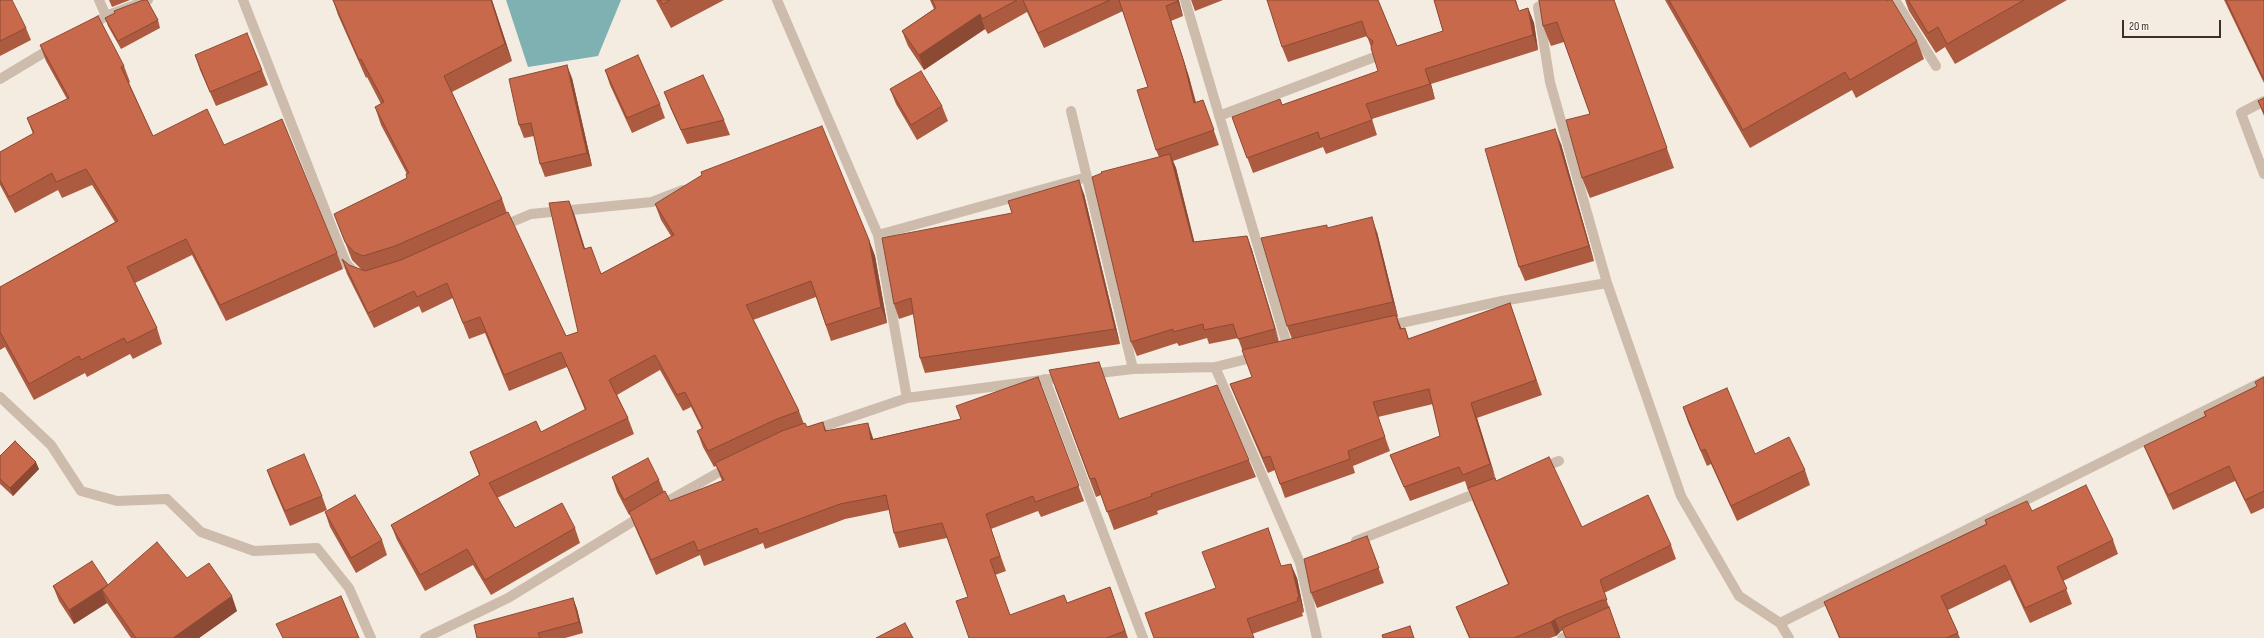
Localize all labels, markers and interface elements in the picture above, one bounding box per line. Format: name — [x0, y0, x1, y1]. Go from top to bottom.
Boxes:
scale bar — [2124, 12, 2223, 38]
text: 20 m — [2129, 19, 2149, 34]

